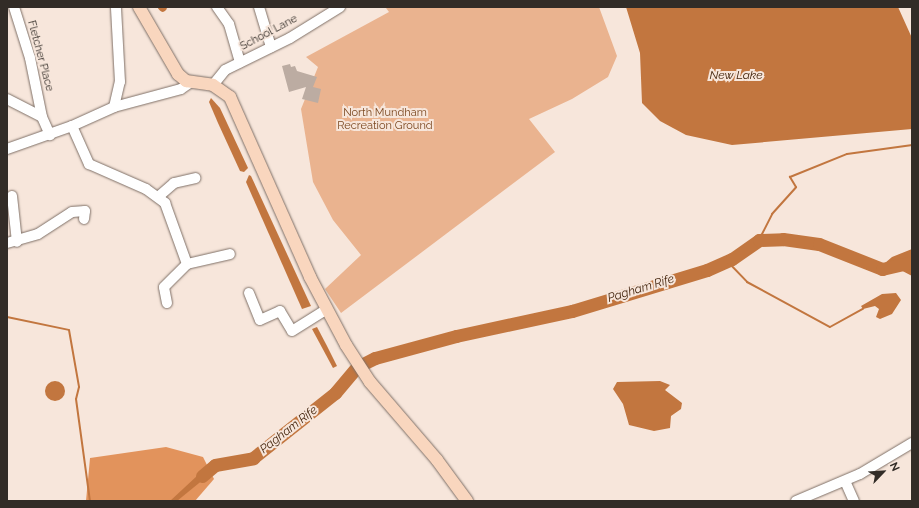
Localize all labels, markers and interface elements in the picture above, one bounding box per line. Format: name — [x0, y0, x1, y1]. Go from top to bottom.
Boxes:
street label: School Lane — [238, 12, 300, 54]
street label: Fletcher Place — [24, 19, 56, 93]
water label: New Lake — [709, 69, 763, 83]
park label: North Mundham Recreation Ground — [337, 107, 433, 133]
water label: Pagham Rife — [606, 272, 676, 306]
water label: Pagham Rife — [257, 403, 321, 457]
north arrow — [863, 452, 903, 492]
text: N — [887, 460, 902, 473]

